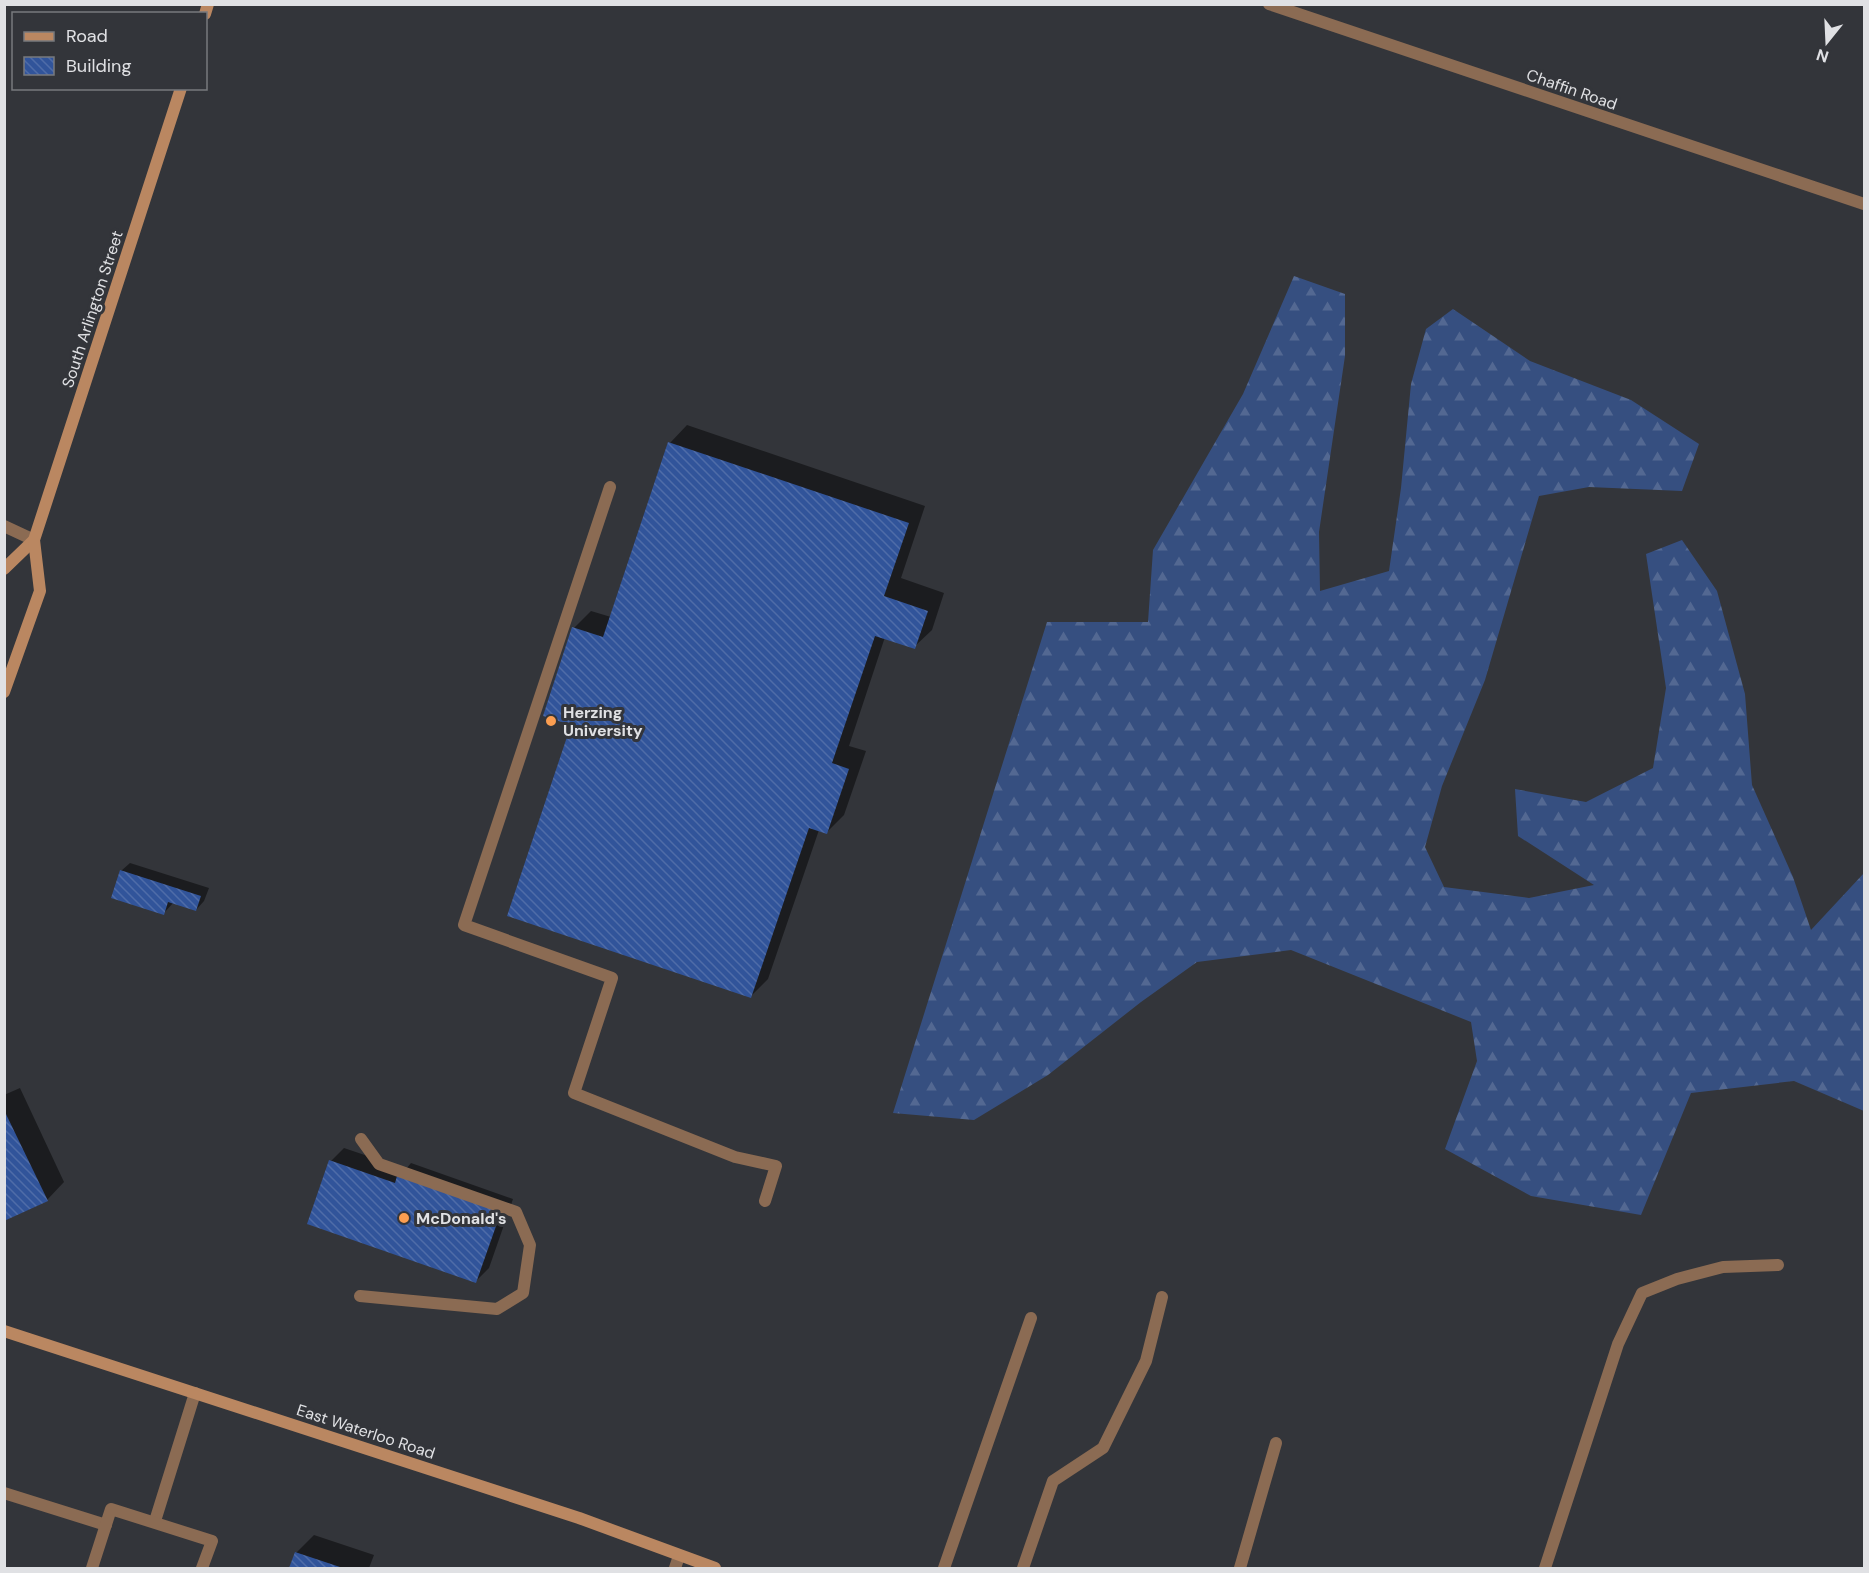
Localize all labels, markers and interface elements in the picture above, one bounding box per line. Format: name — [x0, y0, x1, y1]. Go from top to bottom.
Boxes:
legend — [12, 12, 207, 90]
north arrow — [1797, 12, 1857, 72]
text: Road — [66, 24, 108, 48]
text: N — [1814, 44, 1831, 68]
text: Building — [66, 54, 131, 78]
street label: Chaffin Road — [1524, 64, 1620, 115]
street label: South Arlington Street — [57, 228, 128, 390]
place label: Herzing University — [563, 702, 643, 741]
marker: Herzing University — [544, 714, 558, 728]
place label: McDonald's — [416, 1208, 507, 1229]
marker: McDonald's — [397, 1211, 411, 1225]
street label: East Waterloo Road — [294, 1399, 438, 1464]

